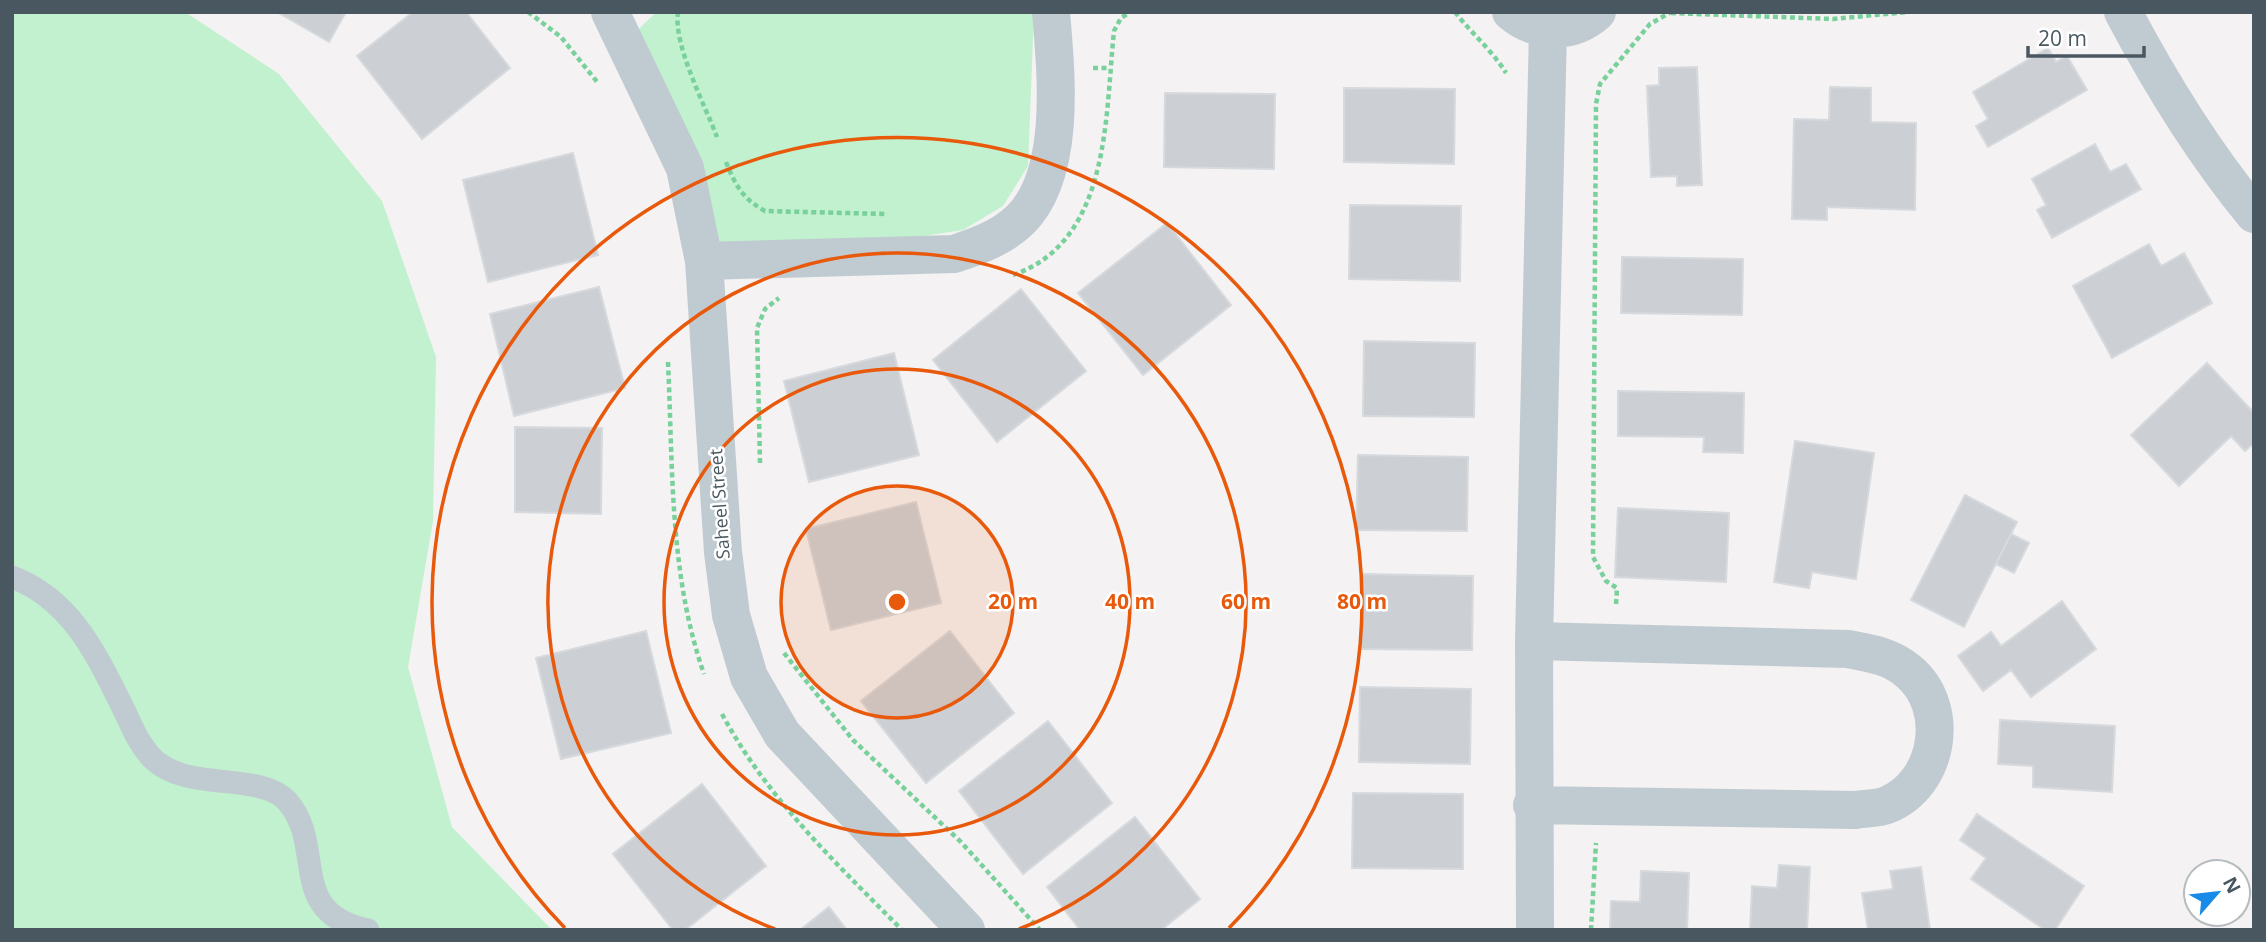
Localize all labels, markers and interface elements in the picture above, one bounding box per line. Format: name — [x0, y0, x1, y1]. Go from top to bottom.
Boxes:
scale bar — [2028, 14, 2144, 58]
text: 20 m — [2038, 24, 2087, 52]
street label: Saheel Street — [703, 448, 735, 560]
text: 20 m — [988, 587, 1038, 615]
text: 40 m — [1105, 587, 1155, 615]
text: 60 m — [1221, 587, 1271, 615]
text: 80 m — [1337, 587, 1387, 615]
centre of rings — [885, 590, 909, 614]
north arrow — [2182, 858, 2252, 928]
text: N — [2217, 872, 2247, 898]

